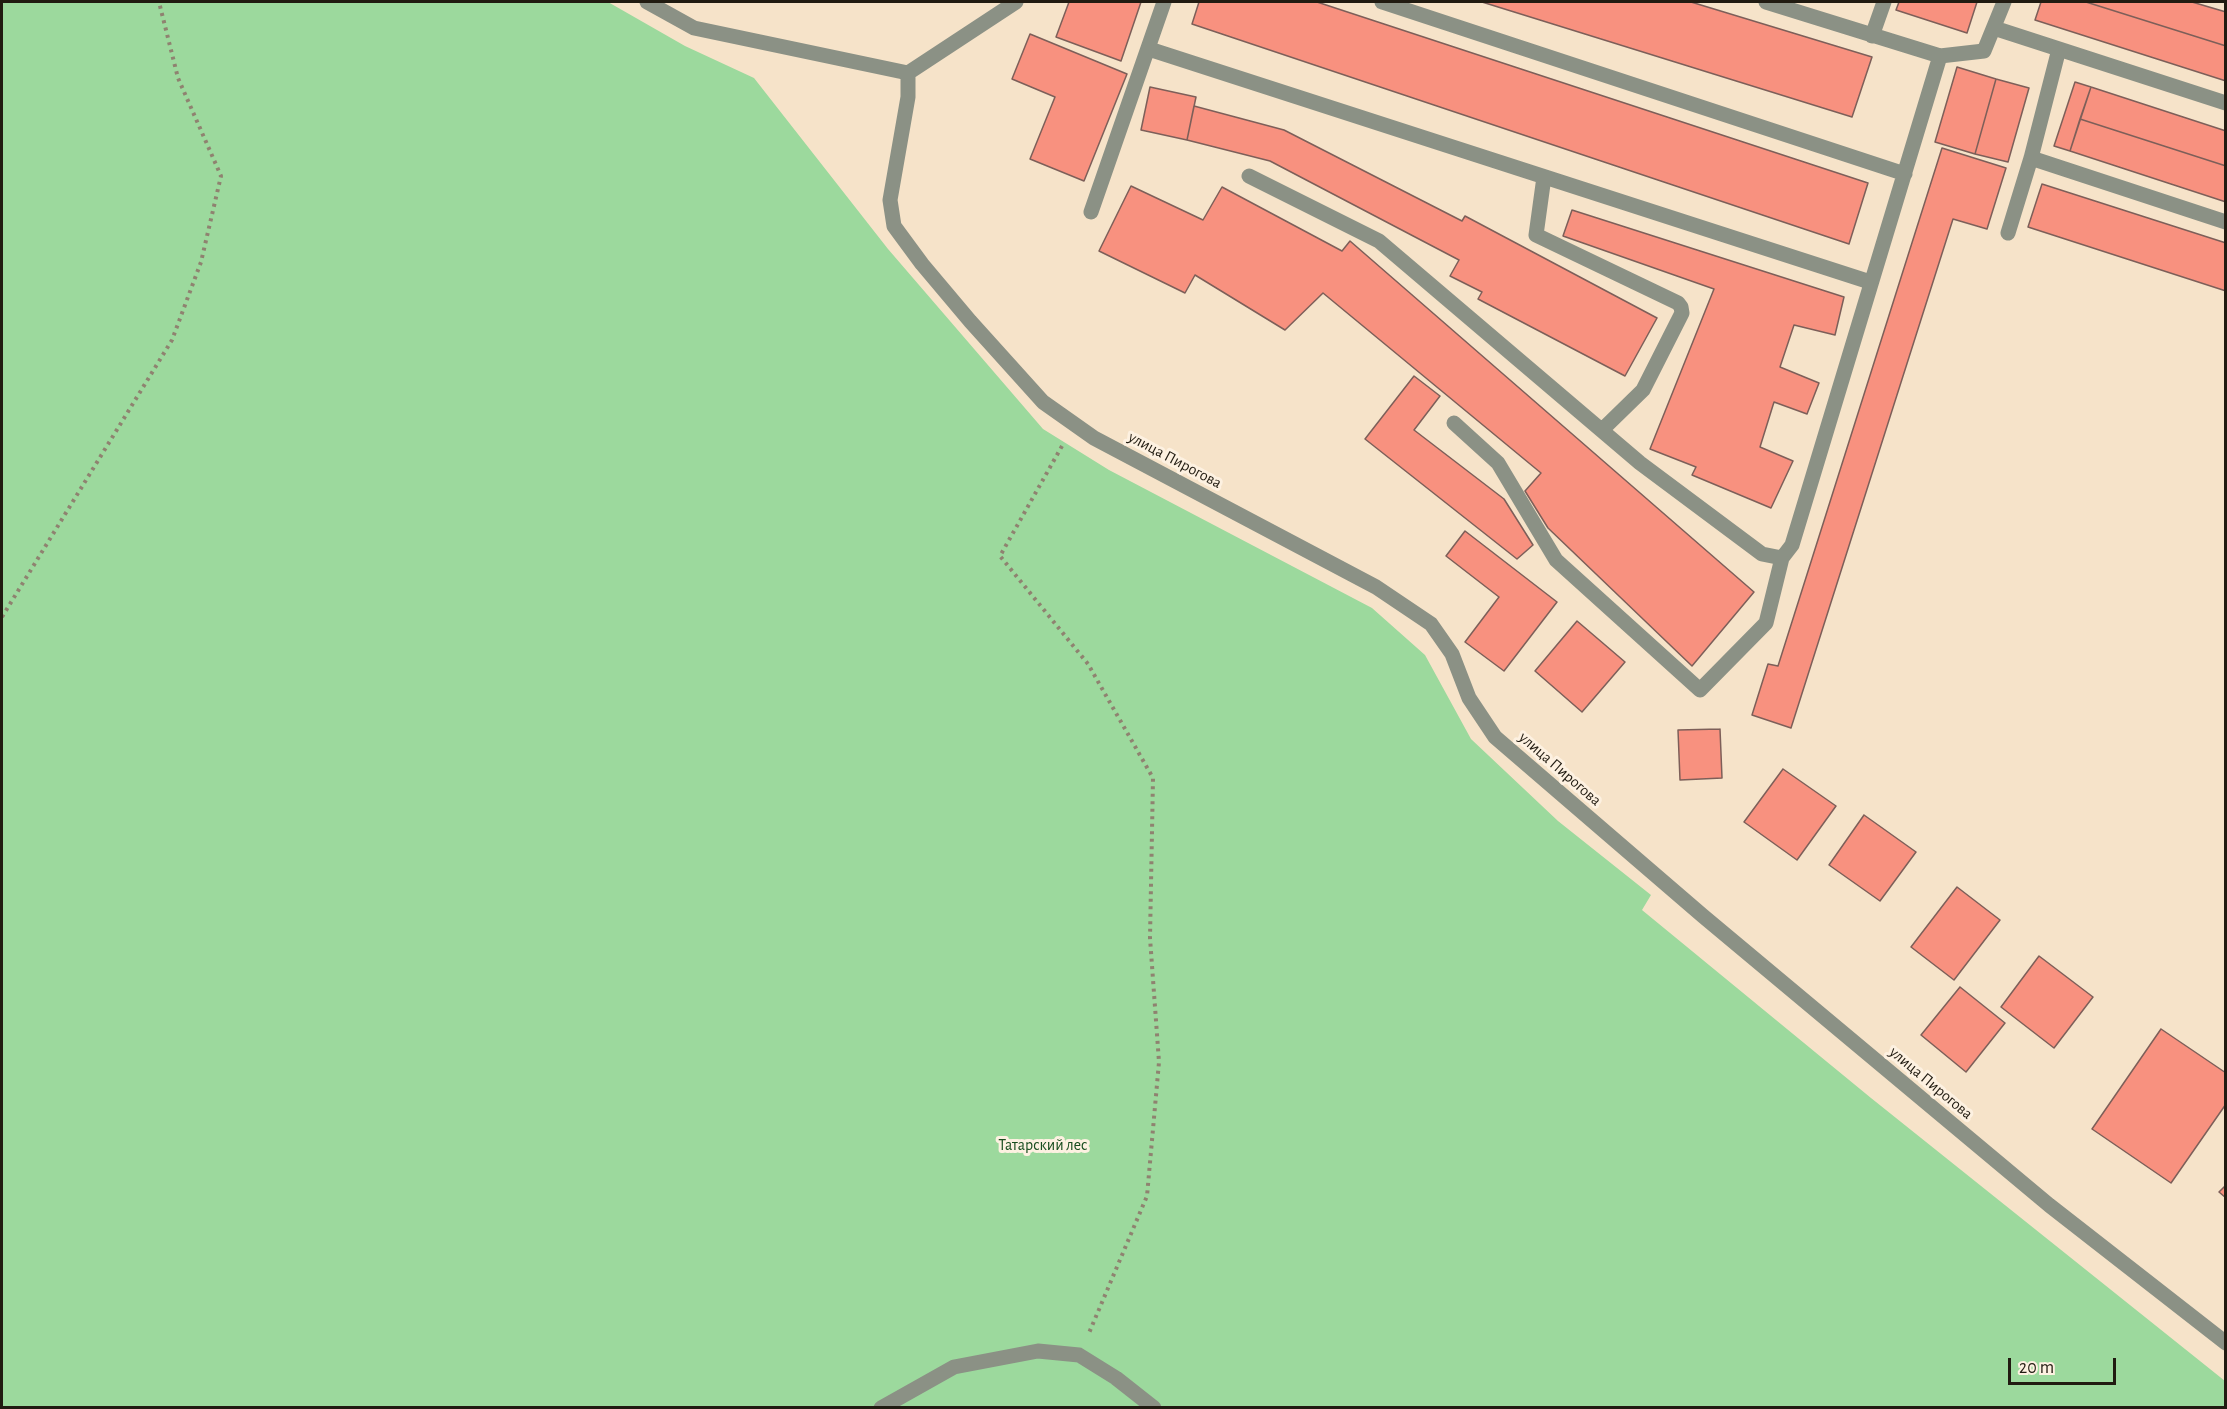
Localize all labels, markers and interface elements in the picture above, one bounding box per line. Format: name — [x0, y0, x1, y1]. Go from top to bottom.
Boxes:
street label: улица Пирогова — [1125, 427, 1225, 493]
street label: улица Пирогова — [1515, 728, 1605, 810]
street label: улица Пирогова — [1885, 1043, 1977, 1123]
park label: Татарский лес — [998, 1135, 1088, 1155]
scale bar — [2011, 1346, 2119, 1384]
text: 20 m — [2019, 1359, 2054, 1377]

